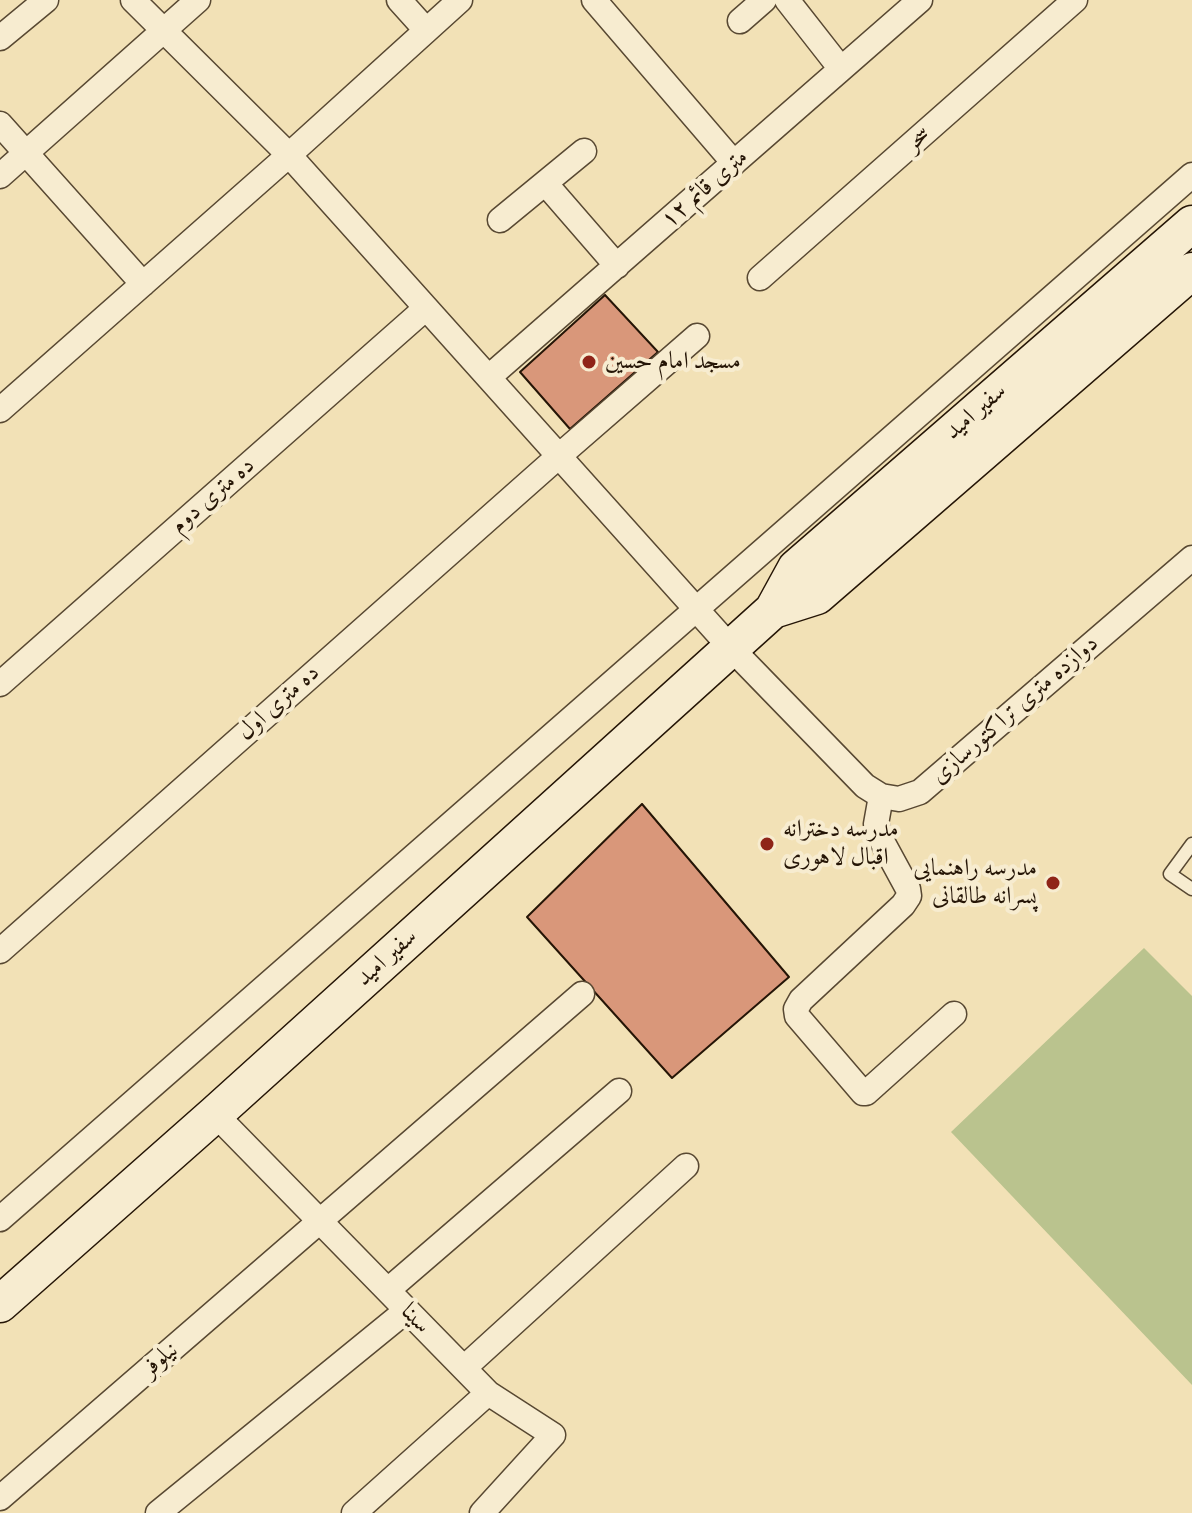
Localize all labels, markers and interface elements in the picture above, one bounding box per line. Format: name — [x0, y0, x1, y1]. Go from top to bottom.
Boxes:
street label: سحر — [899, 120, 937, 158]
street label: ۱۲ متری قائم — [656, 143, 754, 235]
place label: مسجد امام حسین — [605, 348, 741, 376]
marker: مسجد امام حسین — [580, 353, 598, 371]
street label: سفیر امید — [939, 377, 1013, 447]
street label: ده متری دوم — [165, 452, 261, 540]
street label: دوازده متری تراکتورسازی — [925, 629, 1105, 791]
street label: ده متری اول — [232, 659, 326, 747]
place label: مدرسه دخترانه اقبال لاهوری — [783, 816, 898, 872]
marker: مدرسه دخترانه اقبال لاهوری — [758, 835, 776, 853]
place label: مدرسه راهنمایی پسرانه طالقانی — [913, 855, 1037, 911]
marker: مدرسه راهنمایی پسرانه طالقانی — [1044, 874, 1062, 892]
street label: سفیر امید — [350, 923, 424, 993]
street label: سینا — [394, 1298, 436, 1340]
street label: نیلوفر — [136, 1336, 184, 1384]

